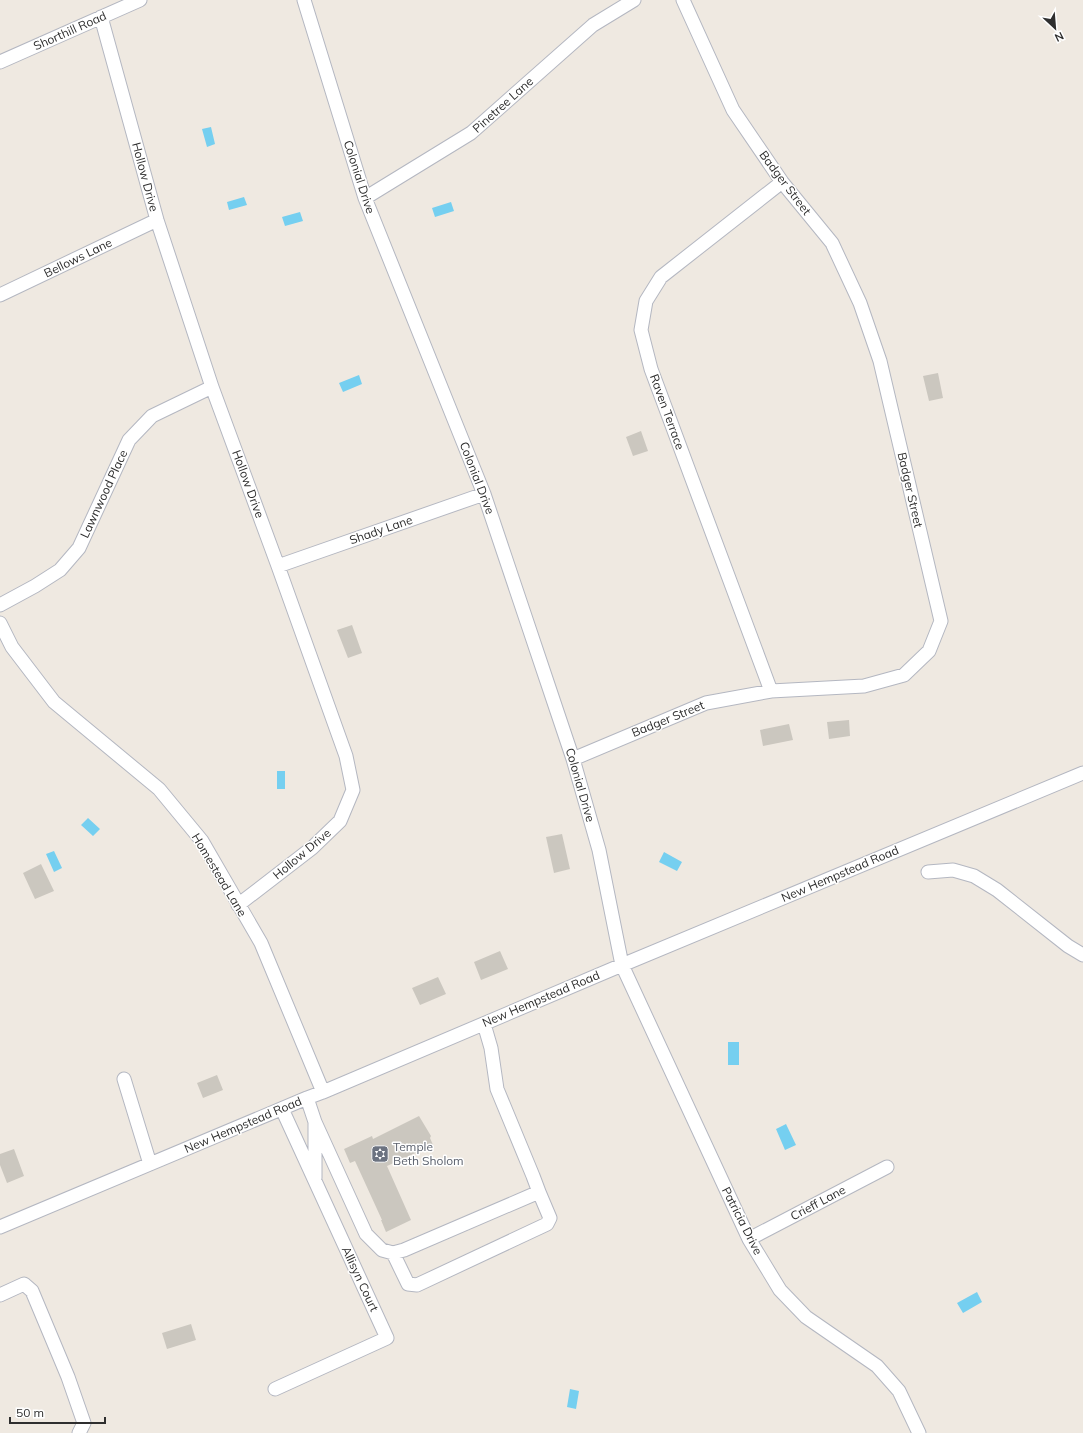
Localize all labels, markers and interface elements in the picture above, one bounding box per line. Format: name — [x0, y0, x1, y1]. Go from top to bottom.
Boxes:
street label: Shorthill Road — [31, 8, 109, 53]
north arrow — [1035, 8, 1075, 48]
text: N — [1053, 29, 1066, 45]
street label: Pinetree Lane — [469, 74, 536, 136]
street label: Colonial Drive — [341, 138, 378, 216]
street label: Hollow Drive — [129, 141, 162, 213]
street label: Badger Street — [756, 147, 815, 218]
street label: Bellows Lane — [41, 235, 114, 280]
street label: Raven Terrace — [647, 372, 688, 452]
street label: Colonial Drive — [457, 439, 498, 516]
street label: Lawnwood Place — [77, 447, 131, 540]
street label: Hollow Drive — [229, 448, 268, 520]
street label: Badger Street — [895, 451, 926, 529]
street label: Shady Lane — [347, 512, 414, 547]
street label: Badger Street — [629, 697, 706, 740]
street label: Colonial Drive — [563, 746, 598, 824]
street label: Hollow Drive — [270, 825, 334, 882]
street label: Homestead Lane — [189, 830, 250, 919]
street label: New Hempstead Road — [779, 842, 901, 905]
street label: New Hempstead Road — [480, 967, 602, 1030]
street label: New Hempstead Road — [182, 1093, 304, 1156]
place label: Temple Beth Sholom — [393, 1139, 464, 1168]
synagogue icon: Temple Beth Sholom — [370, 1144, 390, 1164]
street label: Crieff Lane — [788, 1182, 848, 1223]
street label: Patricia Drive — [719, 1184, 766, 1257]
street label: Allisyn Court — [339, 1244, 382, 1314]
scale bar — [10, 1399, 105, 1425]
text: 50 m — [16, 1405, 44, 1420]

